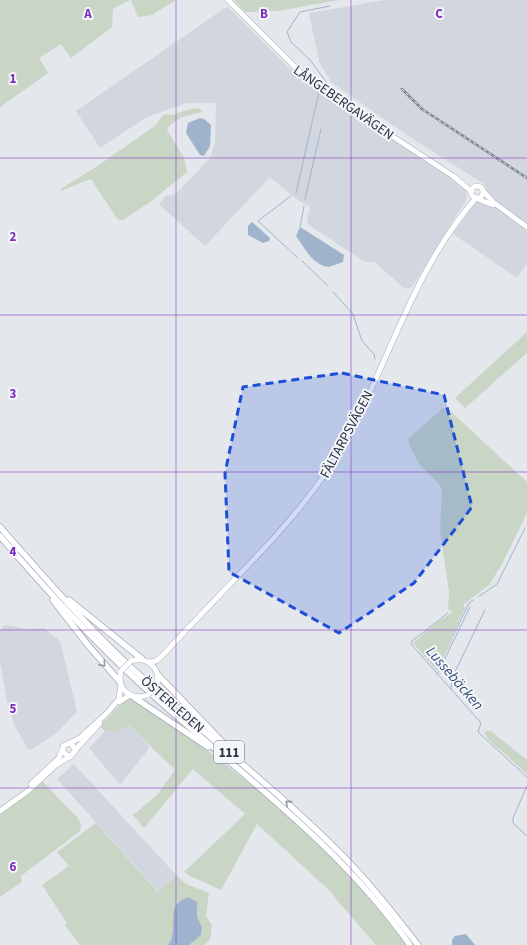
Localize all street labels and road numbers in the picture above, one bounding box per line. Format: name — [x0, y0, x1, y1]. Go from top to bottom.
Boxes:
street label: LÅNGEBERGAVÄGEN — [289, 61, 398, 145]
street label: FÄLTARPSVÄGEN — [315, 387, 378, 482]
street label: ÖSTERLEDEN — [136, 671, 209, 738]
road number: 111 — [214, 741, 244, 763]

